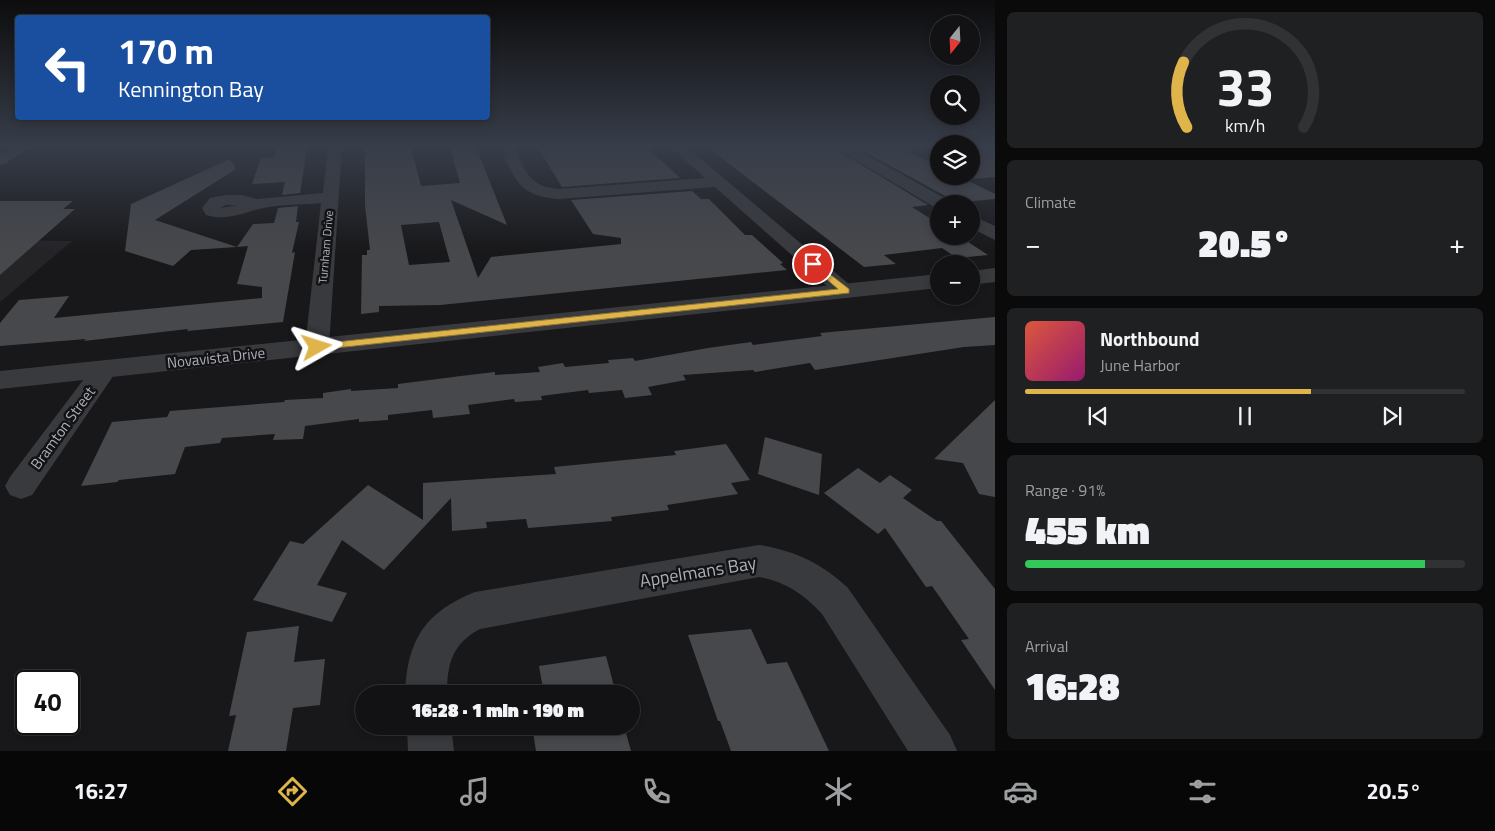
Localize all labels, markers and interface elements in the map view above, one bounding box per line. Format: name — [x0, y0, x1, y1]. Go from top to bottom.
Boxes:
north arrow — [930, 15, 980, 65]
map controls — [930, 15, 980, 305]
text: 170 m — [118, 24, 214, 78]
icon: left — [35, 35, 100, 100]
text: 33 — [1216, 47, 1274, 126]
text: Kennington Bay — [118, 72, 264, 106]
button: search — [930, 75, 980, 125]
text: km/h — [1225, 112, 1265, 139]
button: layers — [930, 135, 980, 185]
text: Climate — [1025, 190, 1076, 214]
button: + — [930, 195, 980, 245]
street label: Turnham Drive — [313, 209, 338, 284]
text: 20.5° — [1198, 214, 1292, 272]
text: − — [1025, 222, 1041, 265]
text: + — [1449, 222, 1465, 265]
pin — [792, 243, 834, 285]
icon: arrive — [799, 250, 827, 278]
button: − — [930, 255, 980, 305]
position arrow — [290, 320, 342, 372]
text: Northbound — [1100, 324, 1200, 353]
street label: Novavista Drive — [166, 341, 266, 374]
text: June Harbor — [1100, 353, 1180, 377]
street label: Bramton Street — [25, 381, 101, 474]
icon: previous — [1084, 402, 1112, 430]
icon: pause — [1231, 402, 1259, 430]
icon: next — [1378, 402, 1406, 430]
text: Range · 91% — [1025, 478, 1105, 502]
text: 455 km — [1025, 501, 1150, 559]
street label: Appelmans Bay — [638, 549, 758, 594]
text: Arrival — [1025, 634, 1068, 658]
text: 16:28 — [1025, 657, 1120, 715]
speed limit sign: 40 — [15, 670, 80, 735]
text: 16:28 · 1 min · 190 m — [411, 695, 584, 724]
text: 16:27 — [73, 774, 128, 808]
icon: directions — [275, 774, 310, 809]
icon: music — [457, 774, 492, 809]
icon: phone — [639, 774, 674, 809]
icon: climate — [821, 774, 856, 809]
icon: car — [1003, 774, 1038, 809]
icon: filters — [1185, 774, 1220, 809]
text: 20.5° — [1367, 774, 1422, 808]

